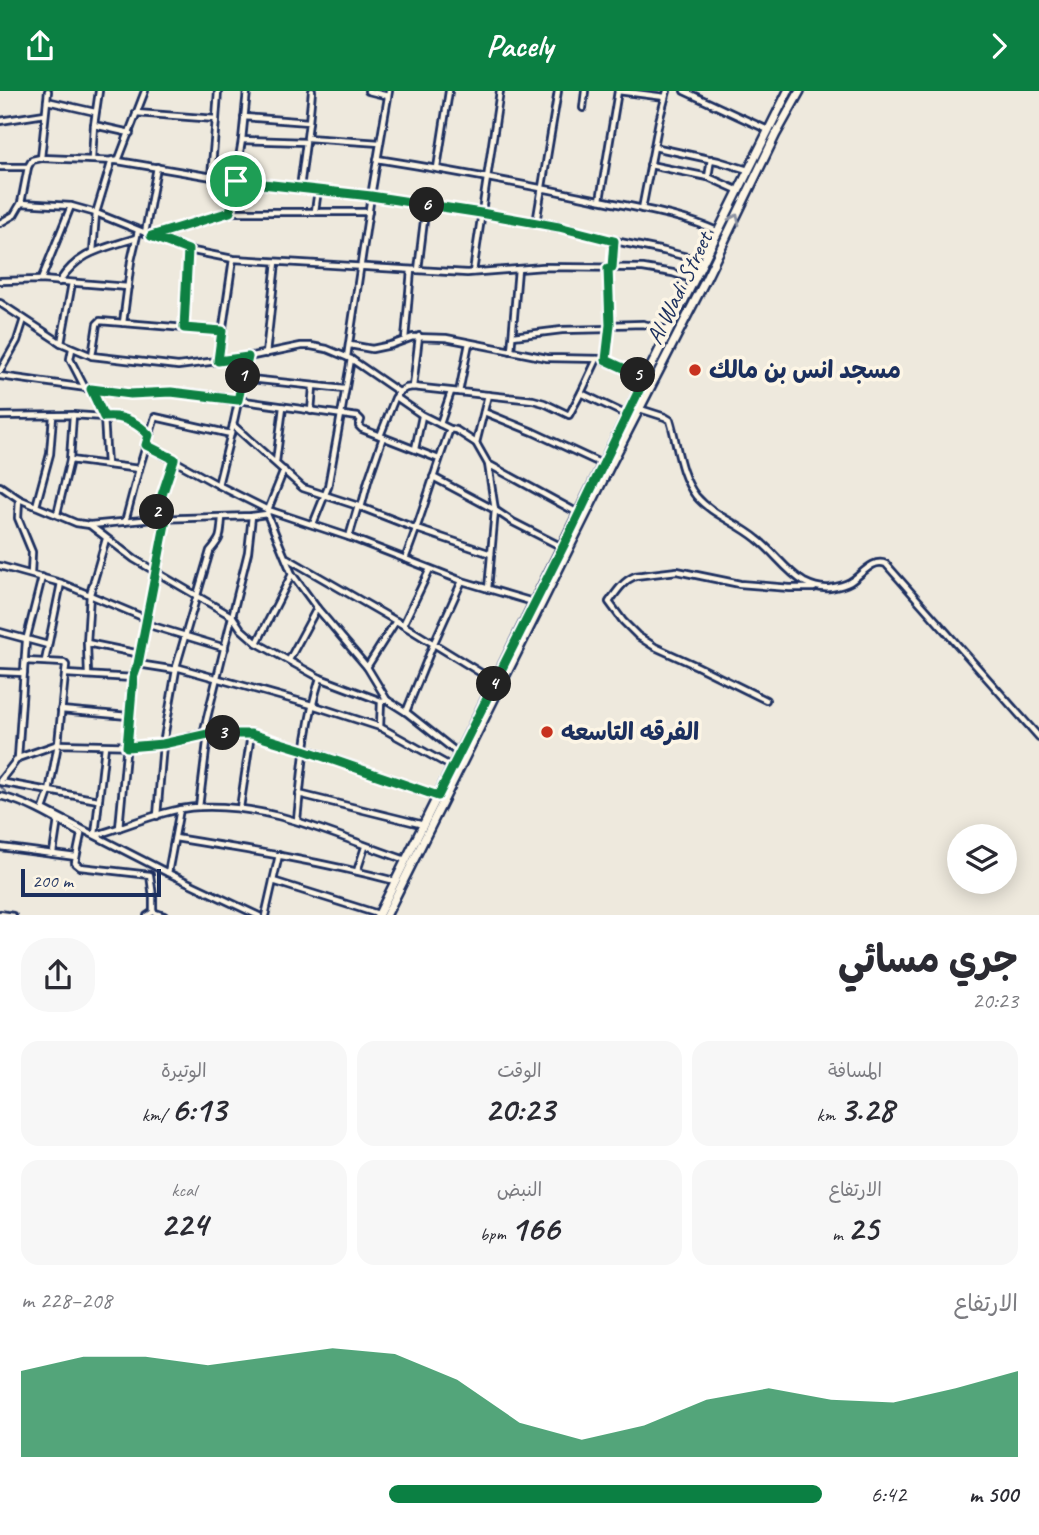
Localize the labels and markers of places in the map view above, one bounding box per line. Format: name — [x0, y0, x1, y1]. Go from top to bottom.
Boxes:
pin — [206, 151, 266, 211]
pin: 6 — [410, 187, 444, 223]
place label: مسجد انس بن مالك — [709, 355, 901, 385]
pin: 5 — [620, 357, 656, 393]
pin: 1 — [226, 359, 260, 393]
marker: مسجد انس بن مالك — [687, 362, 703, 378]
pin: 2 — [140, 495, 174, 529]
pin: 4 — [476, 667, 512, 701]
pin: 3 — [206, 715, 241, 751]
place label: الفرقه التاسعه — [561, 717, 699, 747]
marker: الفرقه التاسعه — [539, 724, 555, 740]

